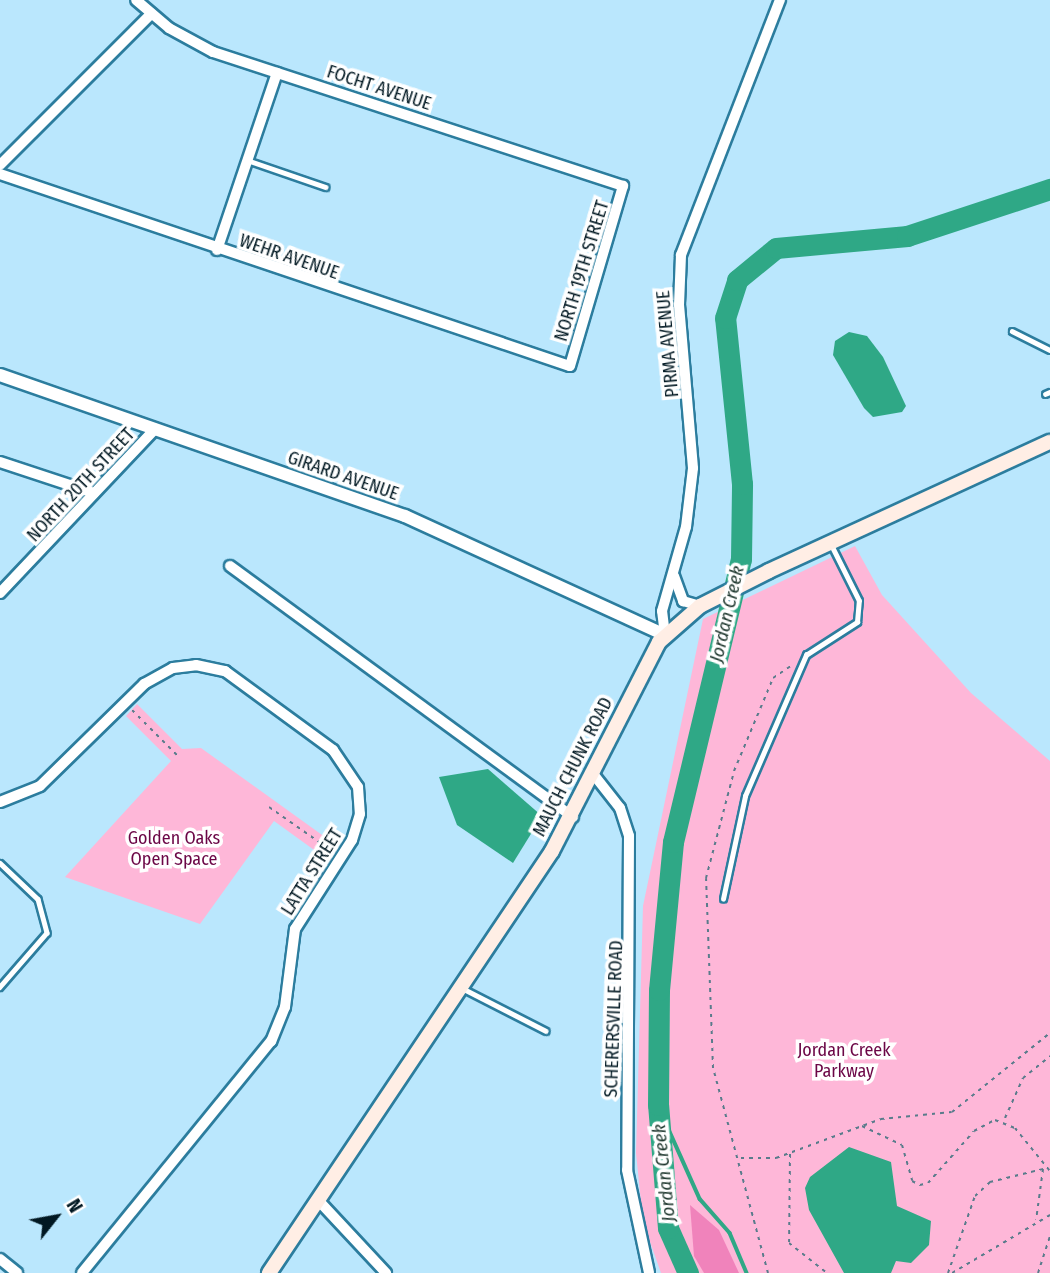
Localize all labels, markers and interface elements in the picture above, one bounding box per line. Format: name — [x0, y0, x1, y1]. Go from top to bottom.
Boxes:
street label: FOCHT AVENUE — [324, 61, 434, 115]
street label: NORTH 19TH STREET — [550, 198, 614, 344]
street label: WEHR AVENUE — [236, 230, 342, 284]
street label: PIRMA AVENUE — [653, 290, 683, 398]
street label: NORTH 20TH STREET — [23, 424, 139, 546]
street label: GIRARD AVENUE — [285, 447, 401, 505]
water label: Jordan Creek — [705, 564, 749, 664]
street label: MAUCH CHUNK ROAD — [529, 694, 617, 840]
street label: LATTA STREET — [277, 825, 347, 919]
park label: Golden Oaks Open Space — [128, 828, 220, 870]
street label: SCHERERSVILLE ROAD — [600, 940, 628, 1098]
park label: Jordan Creek Parkway — [797, 1040, 891, 1082]
water label: Jordan Creek — [648, 1123, 680, 1223]
north arrow — [21, 1182, 91, 1252]
text: N — [62, 1195, 87, 1217]

